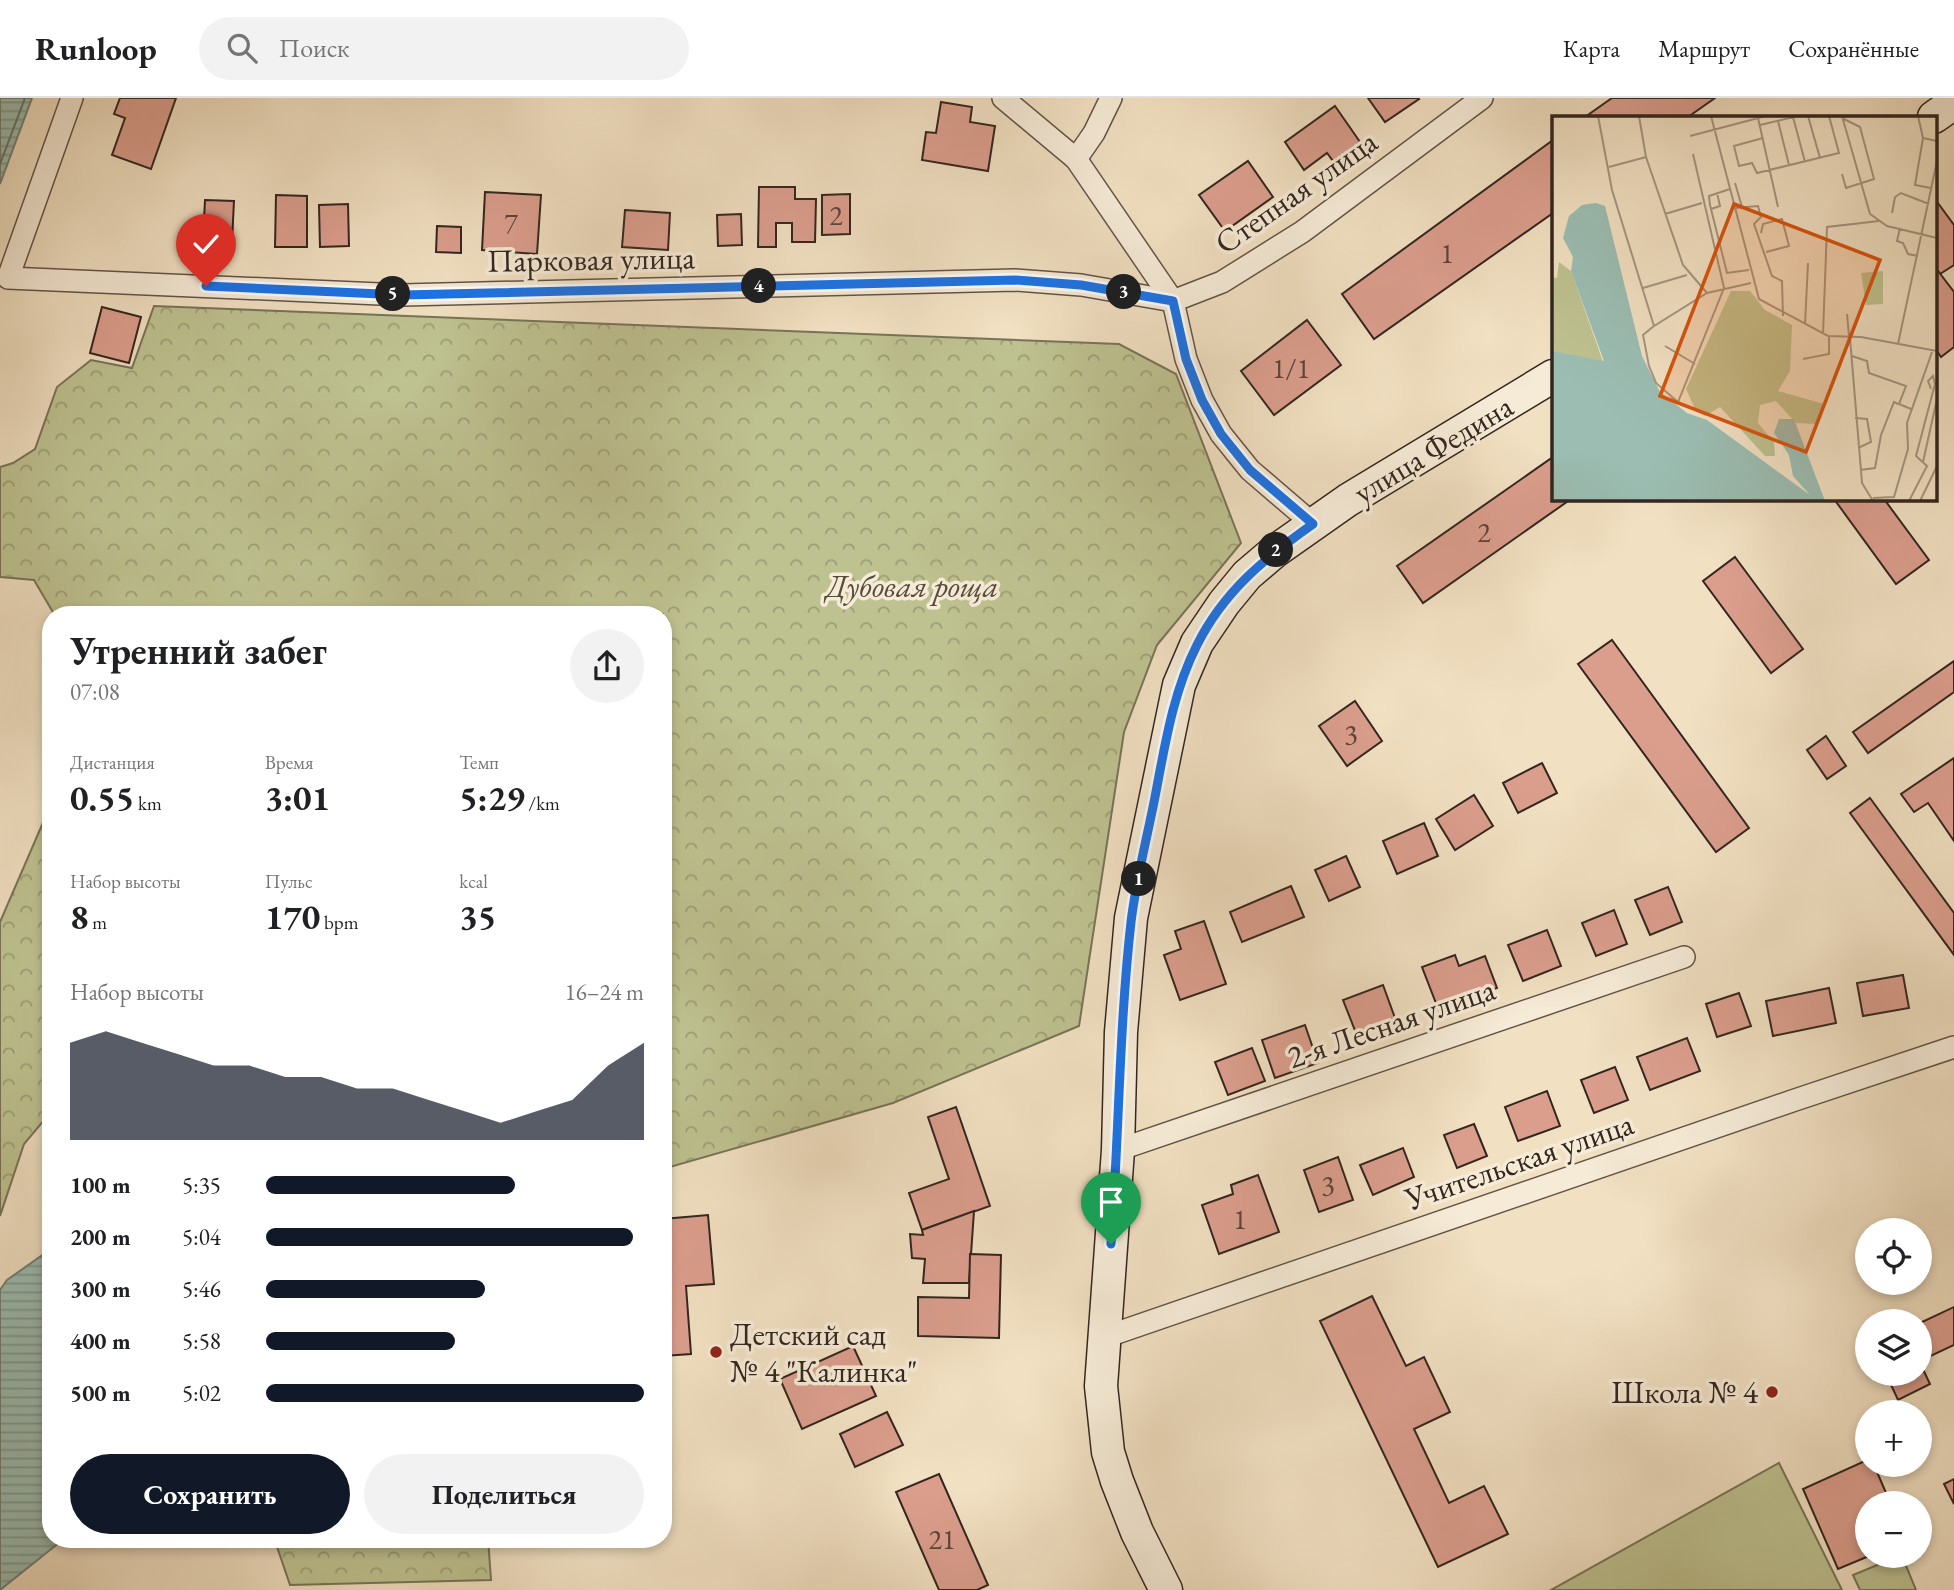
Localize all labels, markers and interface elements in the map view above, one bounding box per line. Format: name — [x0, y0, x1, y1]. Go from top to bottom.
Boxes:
search box — [199, 17, 689, 80]
text: Runloop — [35, 27, 157, 70]
icon: search — [223, 29, 261, 67]
text: Поиск — [279, 31, 349, 65]
text: Карта — [1563, 33, 1620, 64]
text: Маршрут — [1658, 33, 1750, 64]
text: Сохранённые — [1788, 33, 1919, 64]
inset map — [1552, 116, 1937, 500]
street label: Степная улица — [1206, 120, 1386, 263]
house number: 2 — [829, 197, 843, 233]
house number: 7 — [504, 205, 518, 241]
pin — [176, 214, 236, 286]
icon: check — [187, 225, 225, 263]
house number: 1 — [1440, 235, 1454, 271]
street label: Парковая улица — [487, 236, 696, 282]
pin: 4 — [742, 268, 776, 304]
text: 4 — [753, 273, 764, 298]
pin: 3 — [1106, 274, 1142, 310]
pin: 5 — [376, 276, 410, 312]
text: 3 — [1118, 279, 1129, 304]
text: 5 — [387, 281, 398, 306]
house number: 1/1 — [1272, 350, 1310, 386]
street label: улица Федина — [1346, 385, 1521, 513]
house number: 2 — [1477, 514, 1491, 550]
pin: 2 — [1258, 532, 1294, 568]
text: 2 — [1270, 537, 1281, 562]
park label: Дубовая роща — [823, 565, 998, 607]
text: Утренний забег — [70, 626, 327, 675]
button: share — [570, 629, 644, 703]
text: 07:08 — [70, 677, 120, 707]
house number: 3 — [1344, 716, 1358, 752]
text: Дистанция — [70, 750, 155, 775]
text: Время — [265, 750, 313, 775]
text: Темп — [459, 750, 499, 775]
text: 0.55 — [70, 775, 134, 820]
text: 3:01 — [265, 775, 330, 820]
text: 5:29 — [459, 775, 525, 820]
text: km — [134, 791, 162, 816]
text: /km — [525, 791, 560, 816]
pin: 1 — [1122, 862, 1156, 896]
text: 1 — [1133, 866, 1144, 891]
text: Набор высоты — [70, 869, 181, 894]
text: Пульс — [265, 869, 313, 894]
text: kcal — [459, 869, 488, 894]
text: 8 — [70, 894, 89, 939]
text: 170 — [265, 894, 320, 939]
text: 35 — [459, 894, 496, 939]
text: m — [89, 910, 107, 935]
text: bpm — [320, 910, 358, 935]
street label: 2-я Лесная улица — [1282, 968, 1501, 1078]
text: Набор высоты — [70, 977, 204, 1007]
text: 16–24 m — [565, 977, 644, 1007]
street label: Учительская улица — [1398, 1102, 1639, 1220]
house number: 3 — [1321, 1167, 1335, 1203]
text: 100 m — [70, 1170, 131, 1200]
text: 5:35 — [182, 1170, 221, 1200]
pin — [1081, 1172, 1141, 1244]
icon: arrive — [1092, 1183, 1130, 1221]
house number: 1 — [1233, 1201, 1247, 1237]
map controls — [1855, 1218, 1932, 1568]
button: locate — [1855, 1218, 1932, 1295]
text: 200 m — [70, 1222, 131, 1252]
text: 5:04 — [182, 1222, 221, 1252]
text: 300 m — [70, 1274, 131, 1304]
text: 5:46 — [182, 1274, 221, 1304]
button: layers — [1855, 1309, 1932, 1386]
place label: Детский сад № 4 "Калинка" — [730, 1313, 918, 1392]
text: 400 m — [70, 1326, 131, 1356]
text: 5:58 — [182, 1326, 221, 1356]
marker: Детский сад № 4 "Калинка" — [708, 1344, 724, 1360]
place label: Школа № 4 — [1611, 1371, 1759, 1413]
text: 500 m — [70, 1378, 131, 1408]
text: 5:02 — [182, 1378, 221, 1408]
marker: Школа № 4 — [1764, 1384, 1780, 1400]
button: + — [1855, 1400, 1932, 1477]
button: Сохранить — [70, 1454, 350, 1534]
button: Поделиться — [364, 1454, 644, 1534]
button: − — [1855, 1491, 1932, 1568]
house number: 21 — [929, 1521, 955, 1557]

